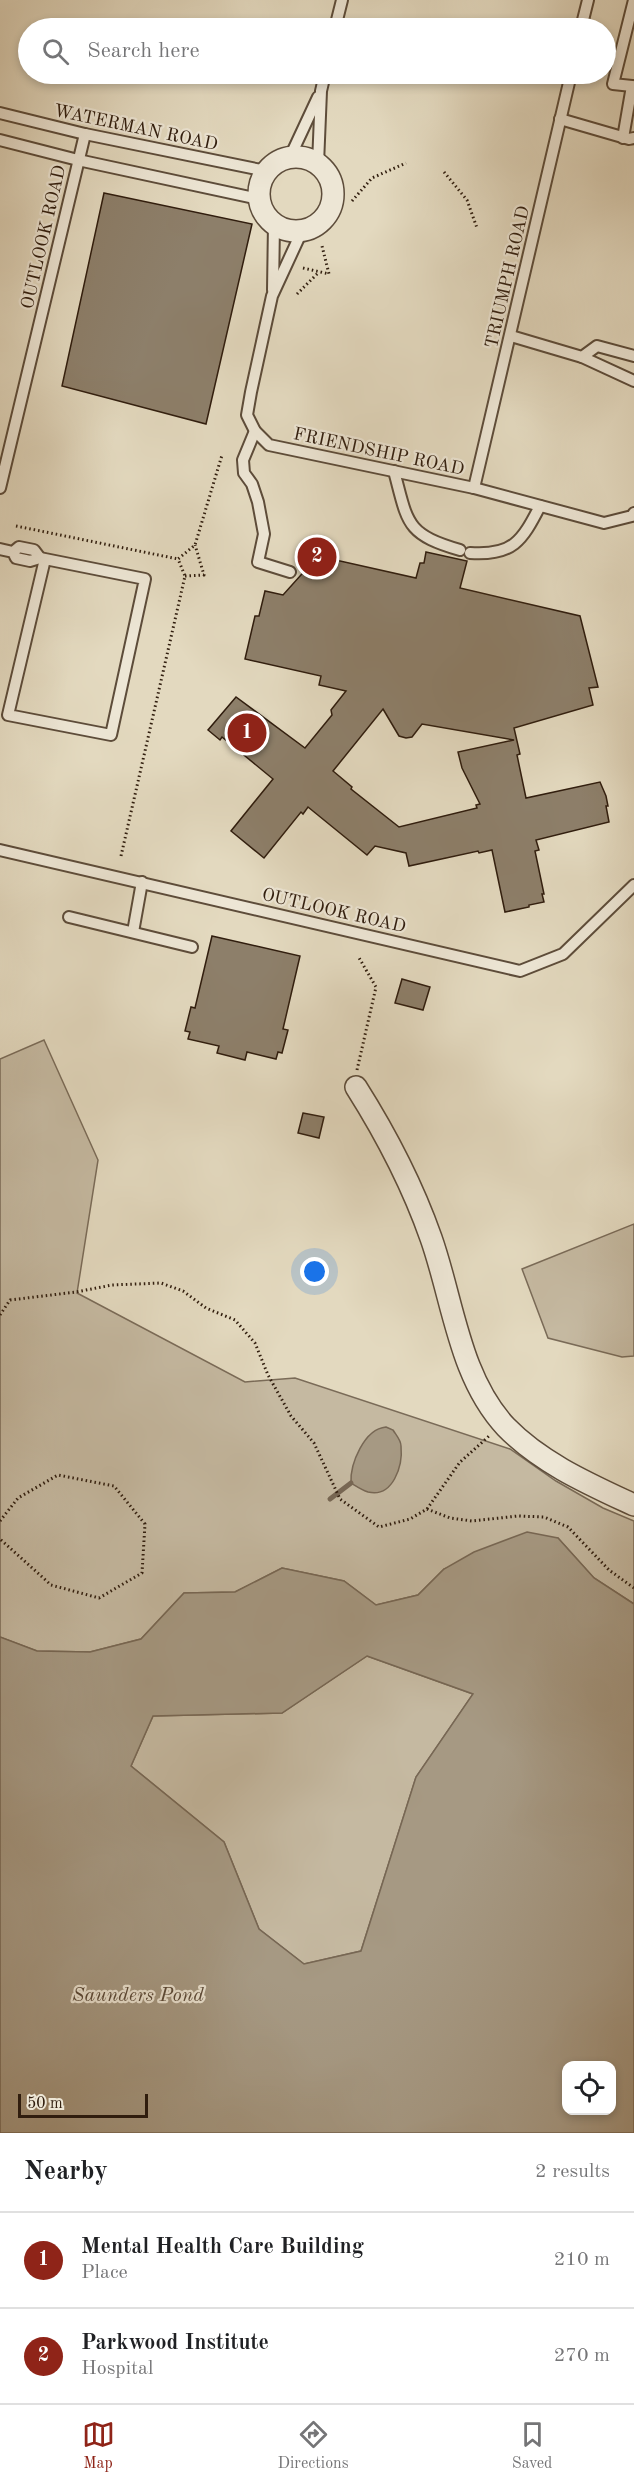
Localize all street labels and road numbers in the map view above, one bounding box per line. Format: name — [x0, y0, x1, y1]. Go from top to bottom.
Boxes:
street label: WATERMAN ROAD — [52, 102, 219, 154]
street label: OUTLOOK ROAD — [19, 164, 69, 311]
street label: TRIUMPH ROAD — [483, 204, 533, 350]
street label: FRIENDSHIP ROAD — [292, 425, 466, 479]
street label: OUTLOOK ROAD — [260, 886, 407, 936]

